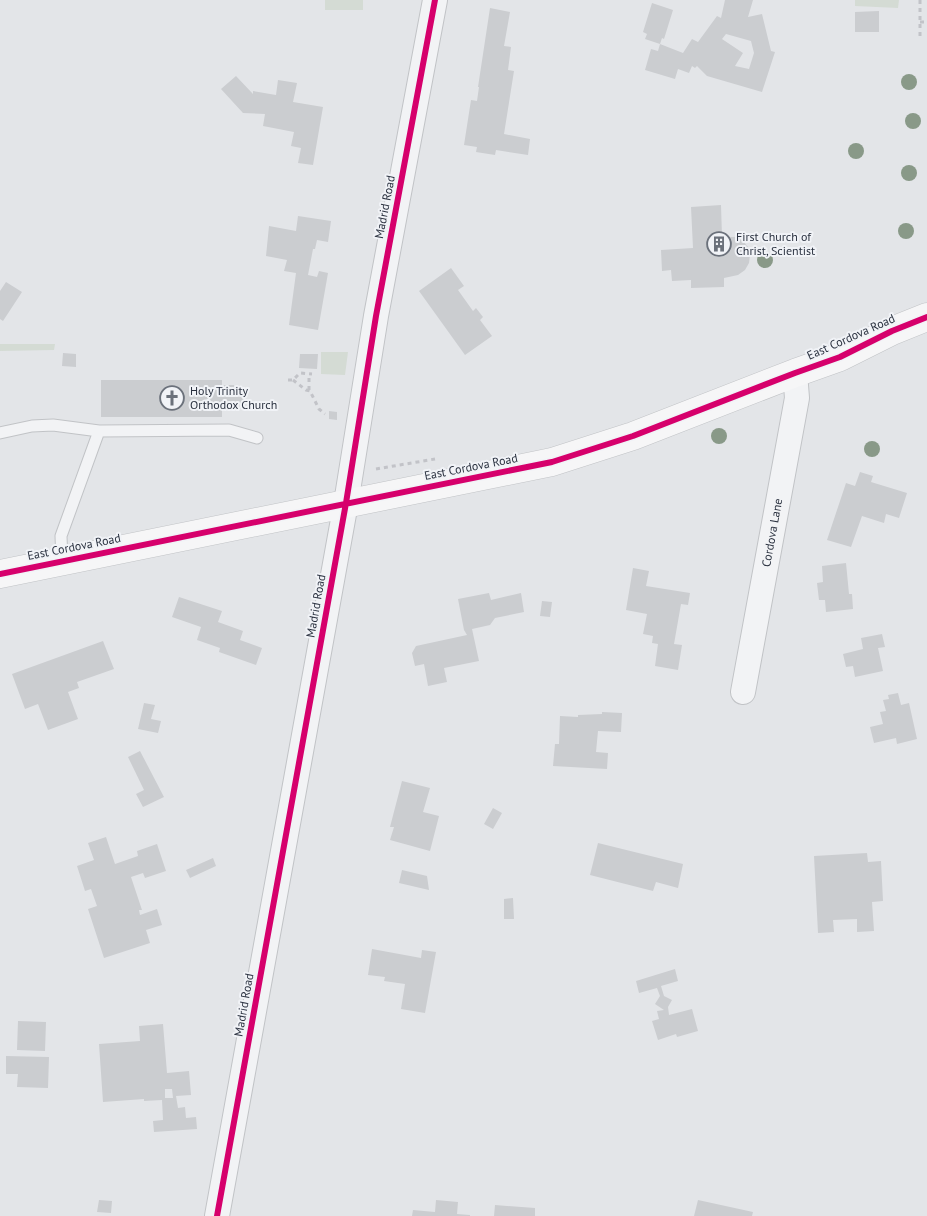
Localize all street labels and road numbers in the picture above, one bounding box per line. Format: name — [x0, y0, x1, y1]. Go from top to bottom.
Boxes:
street label: Madrid Road — [371, 174, 398, 240]
street label: East Cordova Road — [804, 310, 897, 363]
street label: East Cordova Road — [423, 450, 519, 483]
street label: Cordova Lane — [758, 497, 785, 568]
street label: East Cordova Road — [26, 530, 122, 563]
street label: Madrid Road — [303, 573, 328, 639]
street label: Madrid Road — [231, 972, 256, 1038]

